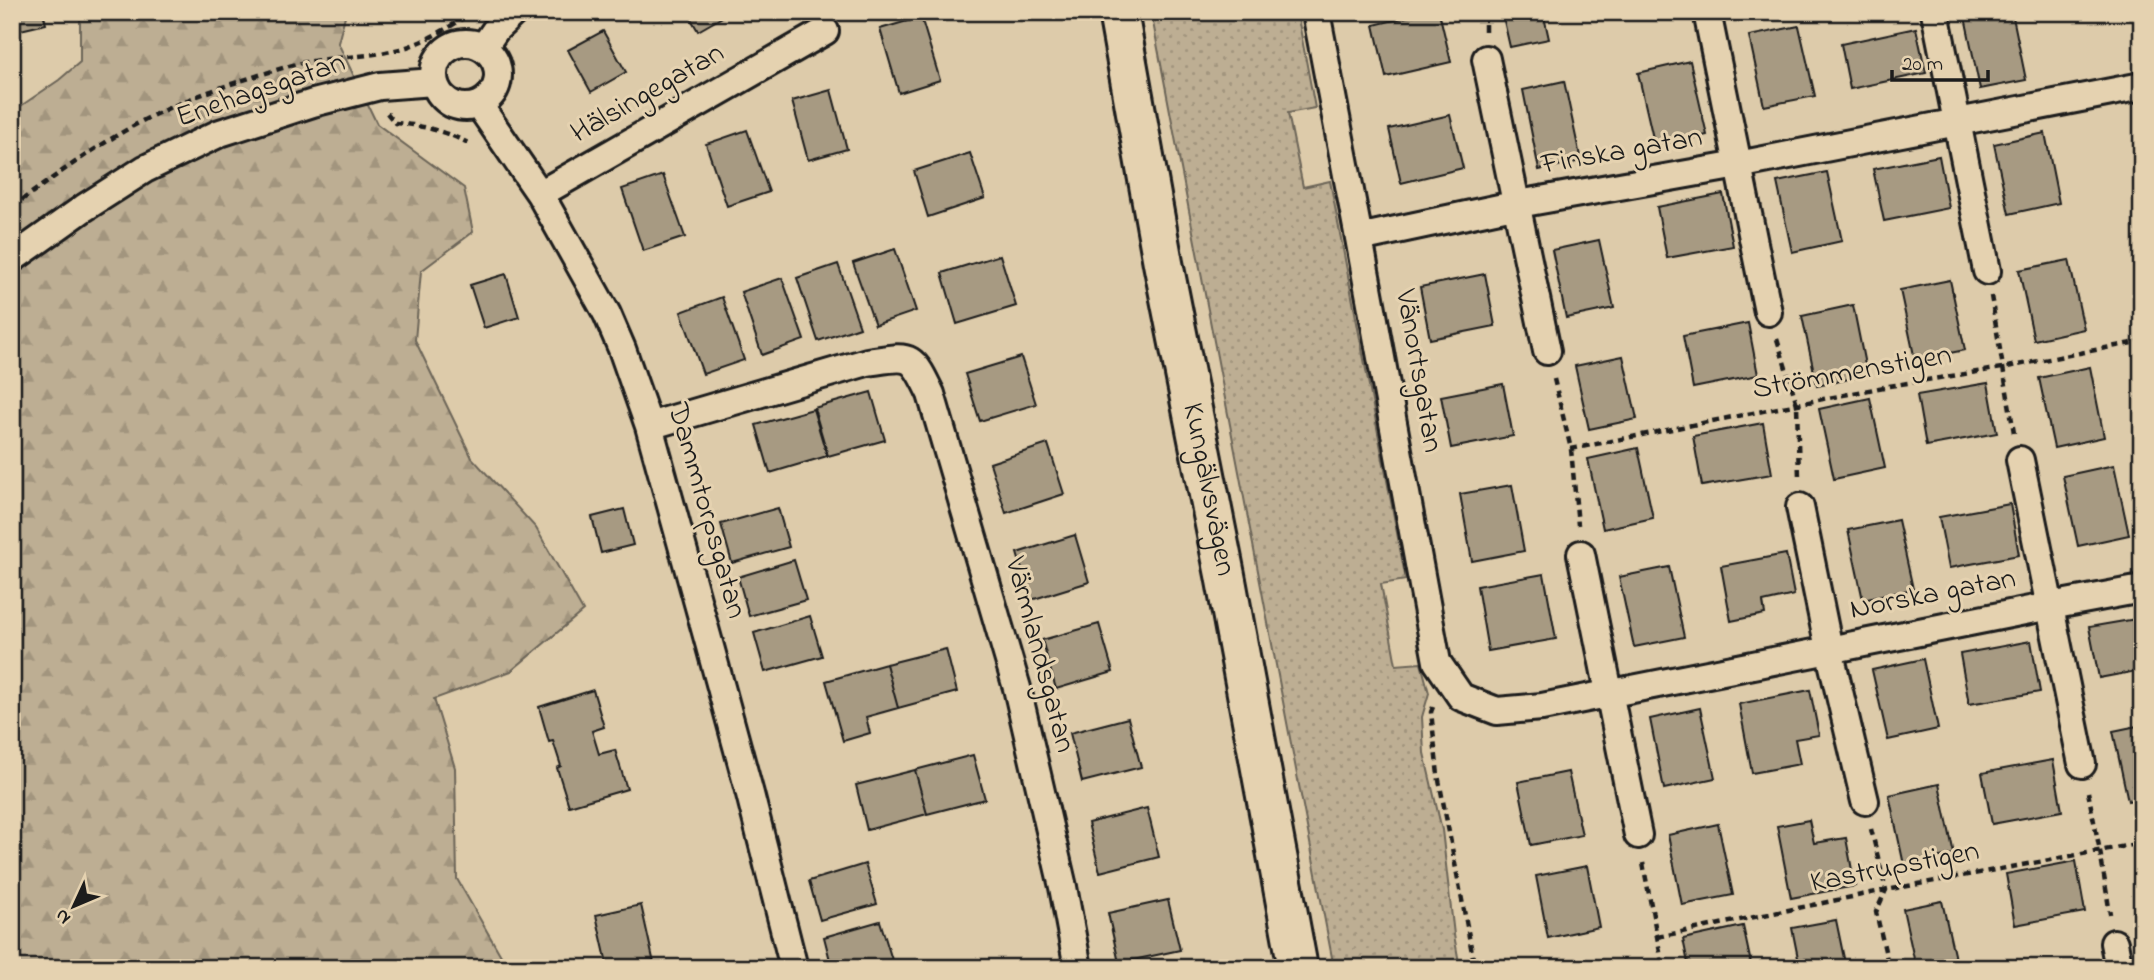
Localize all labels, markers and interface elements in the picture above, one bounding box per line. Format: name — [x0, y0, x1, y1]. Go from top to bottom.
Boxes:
street label: Hälsingegatan — [563, 32, 733, 156]
scale bar — [1892, 38, 1988, 82]
street label: Enehagsgatan — [170, 41, 352, 141]
text: 20 m — [1902, 50, 1943, 80]
street label: Finska gatan — [1537, 116, 1706, 188]
street label: Vänortsgatan — [1382, 285, 1454, 456]
street label: Strömmenstigen — [1749, 334, 1955, 412]
street label: Dammtorpsgatan — [654, 397, 758, 624]
street label: Kungälvsvägen — [1169, 399, 1247, 580]
street label: Värmlandsgatan — [992, 551, 1086, 758]
street label: Norska gatan — [1846, 557, 2020, 633]
street label: Kastrupstigen — [1807, 830, 1983, 906]
north arrow — [38, 872, 108, 942]
text: N — [49, 902, 78, 930]

